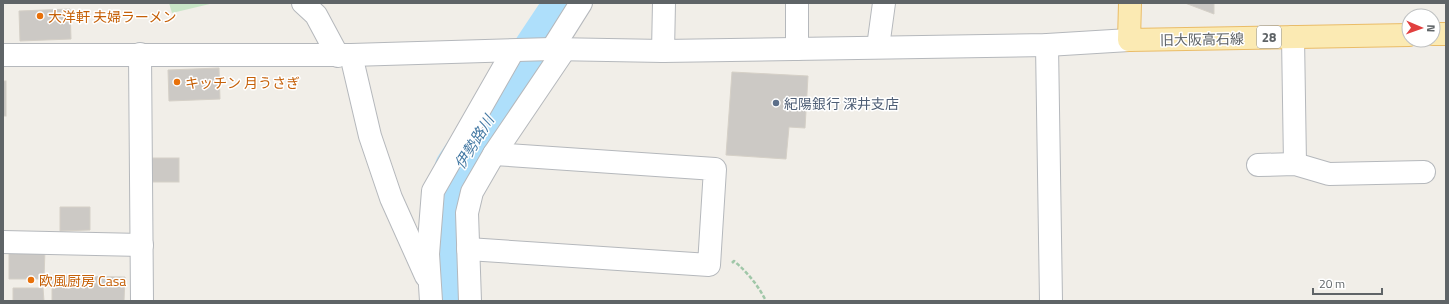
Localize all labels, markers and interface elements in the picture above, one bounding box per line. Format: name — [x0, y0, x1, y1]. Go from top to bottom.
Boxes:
place label: 大洋軒 夫婦ラーメン — [48, 6, 177, 27]
north arrow — [1401, 8, 1441, 48]
marker: 大洋軒 夫婦ラーメン — [35, 11, 45, 21]
text: N — [1423, 24, 1439, 32]
road number: 28 — [1257, 26, 1281, 48]
street label: 旧大阪高石線 — [1160, 28, 1244, 50]
place label: キッチン 月うさぎ — [185, 72, 300, 93]
marker: キッチン 月うさぎ — [172, 77, 182, 87]
place label: 紀陽銀行 深井支店 — [784, 93, 899, 114]
marker: 紀陽銀行 深井支店 — [771, 98, 781, 108]
water label: 伊勢路川 — [448, 109, 501, 174]
place label: 欧風厨房 Casa — [39, 270, 126, 291]
scale bar — [1313, 270, 1382, 296]
text: 20 m — [1319, 274, 1345, 293]
marker: 欧風厨房 Casa — [26, 275, 36, 285]

